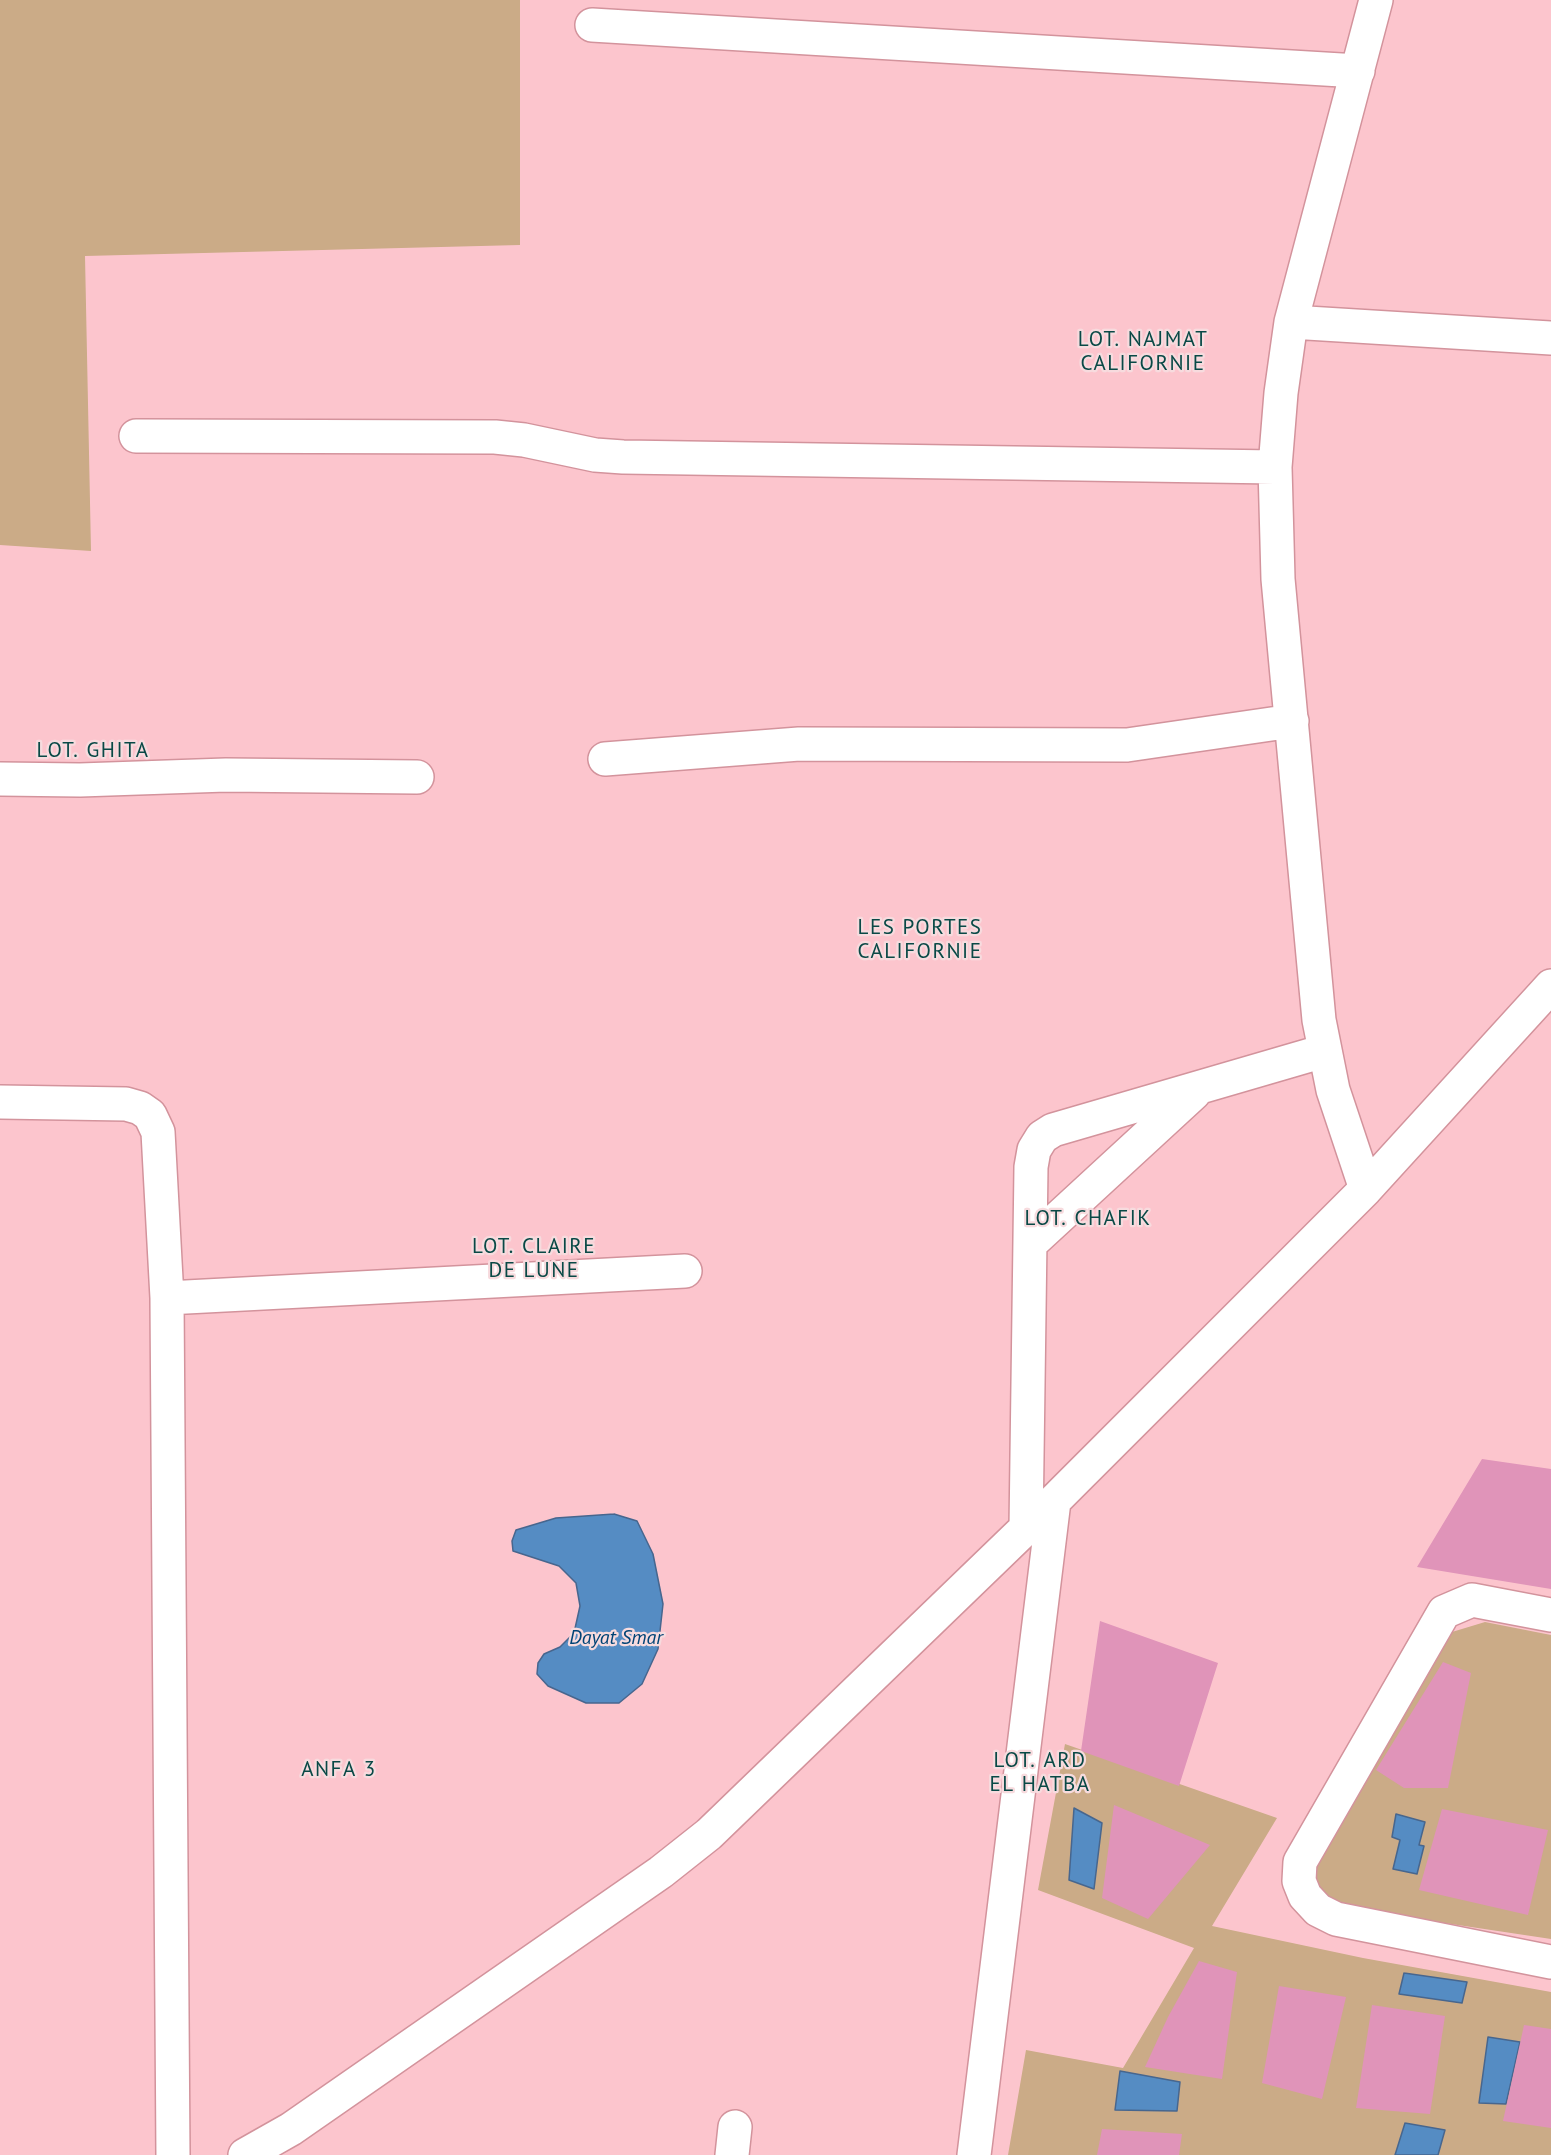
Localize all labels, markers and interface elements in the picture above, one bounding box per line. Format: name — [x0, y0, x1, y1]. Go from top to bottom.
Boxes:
district label: LOT. NAJMAT CALIFORNIE — [1078, 327, 1208, 377]
district label: LOT. GHITA — [36, 738, 150, 764]
district label: LES PORTES CALIFORNIE — [858, 915, 982, 965]
district label: LOT. CHAFIK — [1024, 1206, 1152, 1232]
district label: LOT. CLAIRE DE LUNE — [472, 1234, 596, 1284]
water label: Dayat Smar — [569, 1626, 663, 1650]
district label: LOT. ARD EL HATBA — [990, 1748, 1090, 1798]
district label: ANFA 3 — [301, 1757, 377, 1783]

